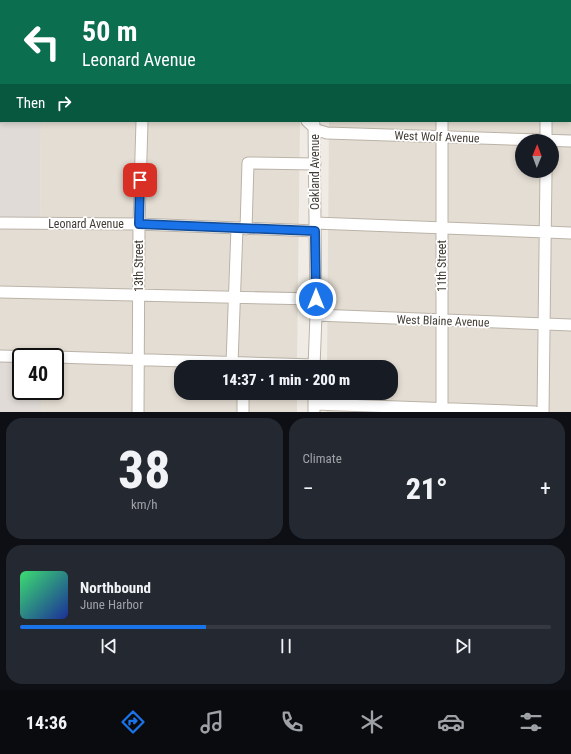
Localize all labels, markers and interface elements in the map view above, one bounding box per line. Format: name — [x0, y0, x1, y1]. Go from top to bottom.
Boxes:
text: 50 m — [82, 15, 138, 48]
icon: left — [16, 16, 68, 68]
text: Leonard Avenue — [82, 49, 196, 70]
icon: right — [53, 92, 75, 114]
text: Then — [16, 94, 45, 112]
street label: West Wolf Avenue — [394, 129, 480, 145]
street label: Oakland Avenue — [308, 134, 322, 210]
north arrow — [515, 134, 559, 178]
map controls — [515, 134, 559, 178]
pin — [123, 163, 157, 197]
icon: arrive — [129, 169, 151, 191]
street label: Leonard Avenue — [48, 217, 124, 231]
street label: 13th Street — [132, 240, 146, 292]
street label: 11th Street — [435, 240, 449, 292]
position arrow — [295, 278, 337, 320]
street label: West Blaine Avenue — [396, 312, 490, 330]
speed limit sign: 40 — [12, 348, 64, 400]
text: 14:37 · 1 min · 200 m — [222, 371, 350, 389]
text: 38 — [118, 440, 171, 501]
text: Climate — [303, 451, 342, 466]
text: 21° — [406, 471, 448, 506]
text: − — [303, 476, 314, 501]
text: + — [540, 476, 551, 501]
text: km/h — [131, 497, 158, 512]
text: Northbound — [80, 579, 151, 597]
text: June Harbor — [80, 597, 143, 612]
icon: previous — [98, 635, 120, 657]
icon: pause — [275, 635, 297, 657]
icon: next — [452, 635, 474, 657]
icon: directions — [119, 708, 147, 736]
icon: music — [198, 708, 226, 736]
icon: phone — [278, 708, 306, 736]
icon: climate — [358, 708, 386, 736]
icon: car — [437, 708, 465, 736]
icon: filters — [517, 708, 545, 736]
text: 14:36 — [26, 712, 67, 733]

